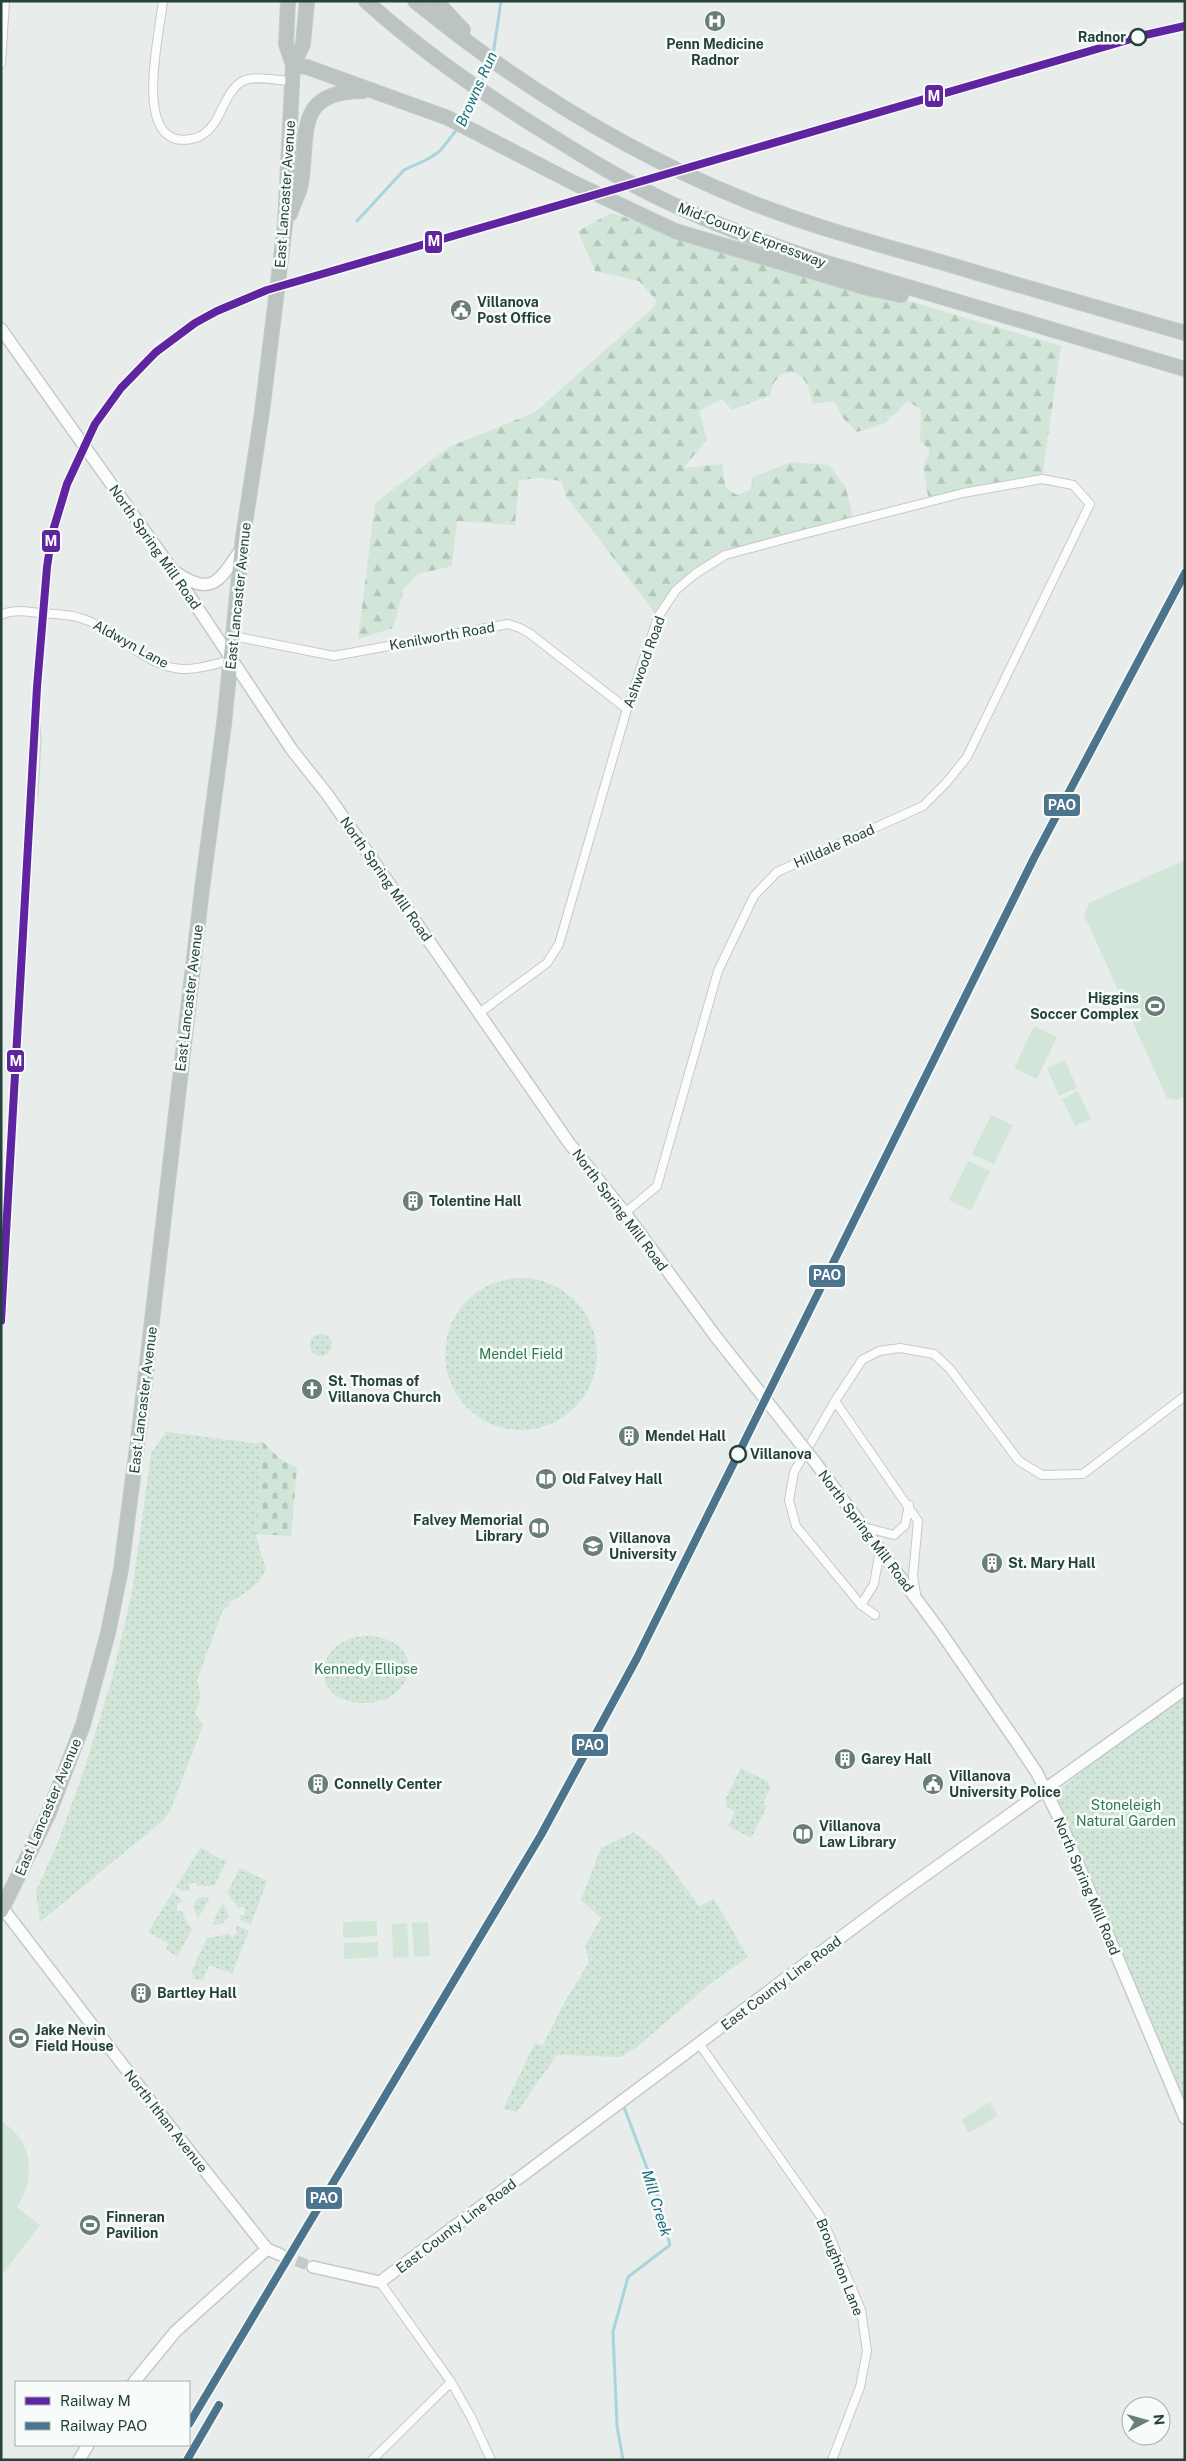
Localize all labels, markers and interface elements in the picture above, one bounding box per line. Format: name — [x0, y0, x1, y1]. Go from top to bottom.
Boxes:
hospital icon: Penn Medicine Radnor — [703, 9, 727, 33]
marker: Radnor — [1129, 28, 1147, 46]
place label: Radnor — [1078, 29, 1126, 45]
place label: Penn Medicine Radnor — [666, 36, 764, 68]
water label: Browns Run — [452, 49, 500, 129]
line badge: M — [924, 84, 944, 108]
text: M — [928, 88, 940, 104]
street label: East Lancaster Avenue — [272, 120, 298, 268]
street label: Mid-County Expressway — [676, 199, 829, 271]
line badge: M — [424, 230, 443, 254]
text: M — [428, 233, 440, 249]
place label: Villanova Post Office — [477, 294, 551, 326]
public building icon: Villanova Post Office — [449, 298, 473, 322]
street label: North Spring Mill Road — [106, 482, 204, 612]
street label: East Lancaster Avenue — [222, 522, 254, 670]
line badge: M — [41, 529, 61, 553]
text: M — [45, 533, 57, 549]
street label: Ashwood Road — [620, 614, 668, 710]
street label: Aldwyn Lane — [90, 617, 172, 671]
street label: Kenilworth Road — [388, 619, 496, 653]
line badge: PAO — [1043, 793, 1081, 817]
text: PAO — [1048, 797, 1076, 813]
street label: North Spring Mill Road — [337, 814, 435, 944]
street label: Hilldale Road — [791, 821, 877, 871]
street label: East Lancaster Avenue — [172, 924, 206, 1072]
place label: Higgins Soccer Complex — [1030, 990, 1139, 1022]
sports icon: Higgins Soccer Complex — [1143, 994, 1167, 1018]
line badge: M — [6, 1049, 25, 1073]
text: M — [10, 1053, 22, 1069]
street label: North Spring Mill Road — [569, 1146, 671, 1274]
building icon: Tolentine Hall — [401, 1189, 425, 1213]
place label: Tolentine Hall — [429, 1193, 522, 1209]
line badge: PAO — [808, 1264, 846, 1288]
text: PAO — [813, 1267, 841, 1283]
street label: East Lancaster Avenue — [126, 1326, 160, 1474]
park label: Mendel Field — [479, 1346, 563, 1362]
place label: St. Thomas of Villanova Church — [328, 1373, 441, 1405]
church icon: St. Thomas of Villanova Church — [300, 1377, 324, 1401]
building icon: Mendel Hall — [617, 1424, 641, 1448]
place label: Mendel Hall — [645, 1428, 726, 1444]
marker: Villanova — [729, 1445, 747, 1463]
place label: Villanova — [750, 1446, 812, 1462]
library icon: Old Falvey Hall — [534, 1467, 558, 1491]
street label: North Spring Mill Road — [815, 1467, 917, 1595]
place label: Old Falvey Hall — [562, 1471, 663, 1487]
place label: Falvey Memorial Library — [413, 1512, 523, 1544]
library icon: Falvey Memorial Library — [527, 1516, 551, 1540]
place label: Villanova University — [609, 1530, 677, 1562]
school or university icon: Villanova University — [581, 1534, 605, 1558]
building icon: St. Mary Hall — [980, 1551, 1004, 1575]
place label: St. Mary Hall — [1008, 1555, 1096, 1571]
park label: Kennedy Ellipse — [314, 1661, 418, 1677]
line badge: PAO — [571, 1733, 609, 1757]
street label: East Lancaster Avenue — [12, 1736, 84, 1878]
text: PAO — [576, 1737, 604, 1753]
building icon: Garey Hall — [833, 1747, 857, 1771]
place label: Garey Hall — [861, 1751, 932, 1767]
place label: Villanova University Police — [949, 1768, 1061, 1800]
building icon: Connelly Center — [306, 1772, 330, 1796]
public building icon: Villanova University Police — [921, 1772, 945, 1796]
place label: Connelly Center — [334, 1776, 442, 1792]
park label: Stoneleigh Natural Garden — [1076, 1797, 1176, 1829]
street label: North Spring Mill Road — [1051, 1815, 1123, 1957]
place label: Villanova Law Library — [819, 1818, 897, 1850]
library icon: Villanova Law Library — [791, 1822, 815, 1846]
street label: East County Line Road — [718, 1933, 844, 2033]
building icon: Bartley Hall — [129, 1981, 153, 2005]
place label: Bartley Hall — [157, 1985, 237, 2001]
place label: Jake Nevin Field House — [35, 2022, 114, 2054]
sports icon: Jake Nevin Field House — [7, 2026, 31, 2050]
street label: North Ithan Avenue — [121, 2067, 211, 2175]
water label: Mill Creek — [639, 2168, 675, 2239]
street label: East County Line Road — [393, 2176, 519, 2276]
line badge: PAO — [305, 2186, 343, 2210]
text: PAO — [310, 2190, 338, 2206]
place label: Finneran Pavilion — [106, 2209, 165, 2241]
sports icon: Finneran Pavilion — [78, 2213, 102, 2237]
street label: Broughton Lane — [813, 2216, 867, 2318]
legend — [15, 2381, 190, 2446]
text: Railway M — [60, 2392, 131, 2409]
north arrow — [1121, 2396, 1171, 2446]
text: N — [1150, 2413, 1167, 2426]
text: Railway PAO — [60, 2417, 147, 2434]

